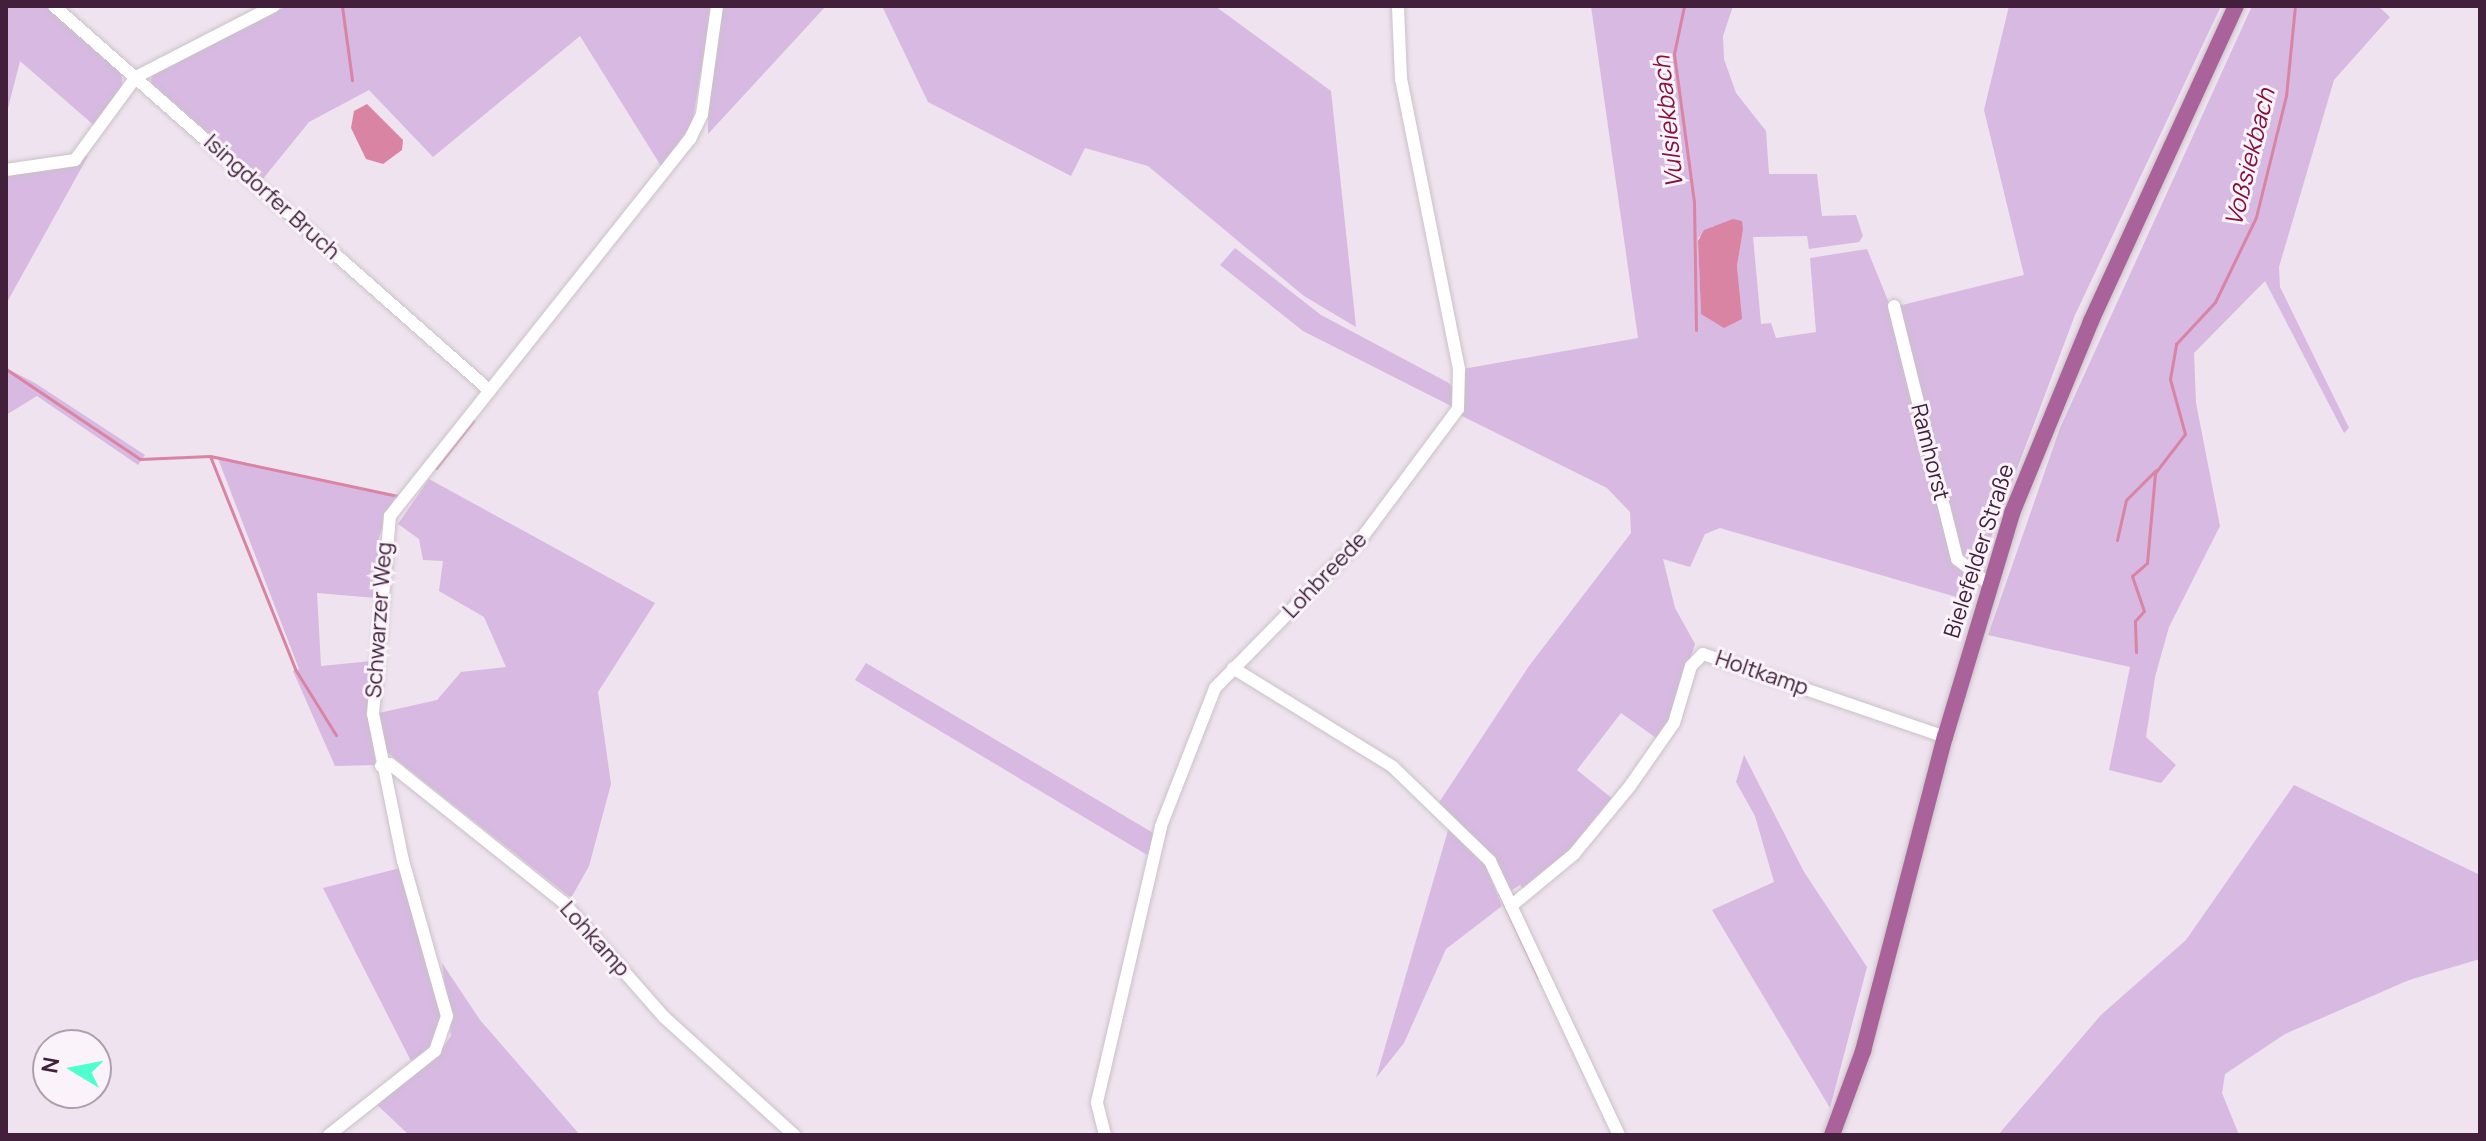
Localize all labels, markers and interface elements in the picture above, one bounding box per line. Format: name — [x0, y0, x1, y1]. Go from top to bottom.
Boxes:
water label: Vulsiekbach — [1646, 54, 1688, 190]
water label: Voßsiekbach — [2218, 85, 2280, 229]
street label: Isingdorfer Bruch — [198, 129, 346, 265]
street label: Ramhorst — [1905, 401, 1955, 503]
street label: Bielefelder Straße — [1938, 461, 2020, 641]
street label: Lohbreede — [1277, 526, 1373, 624]
street label: Schwarzer Weg — [360, 541, 398, 699]
street label: Holtkamp — [1712, 645, 1812, 701]
street label: Lohkamp — [554, 896, 636, 982]
north arrow — [32, 1029, 112, 1109]
text: N — [34, 1055, 66, 1076]

